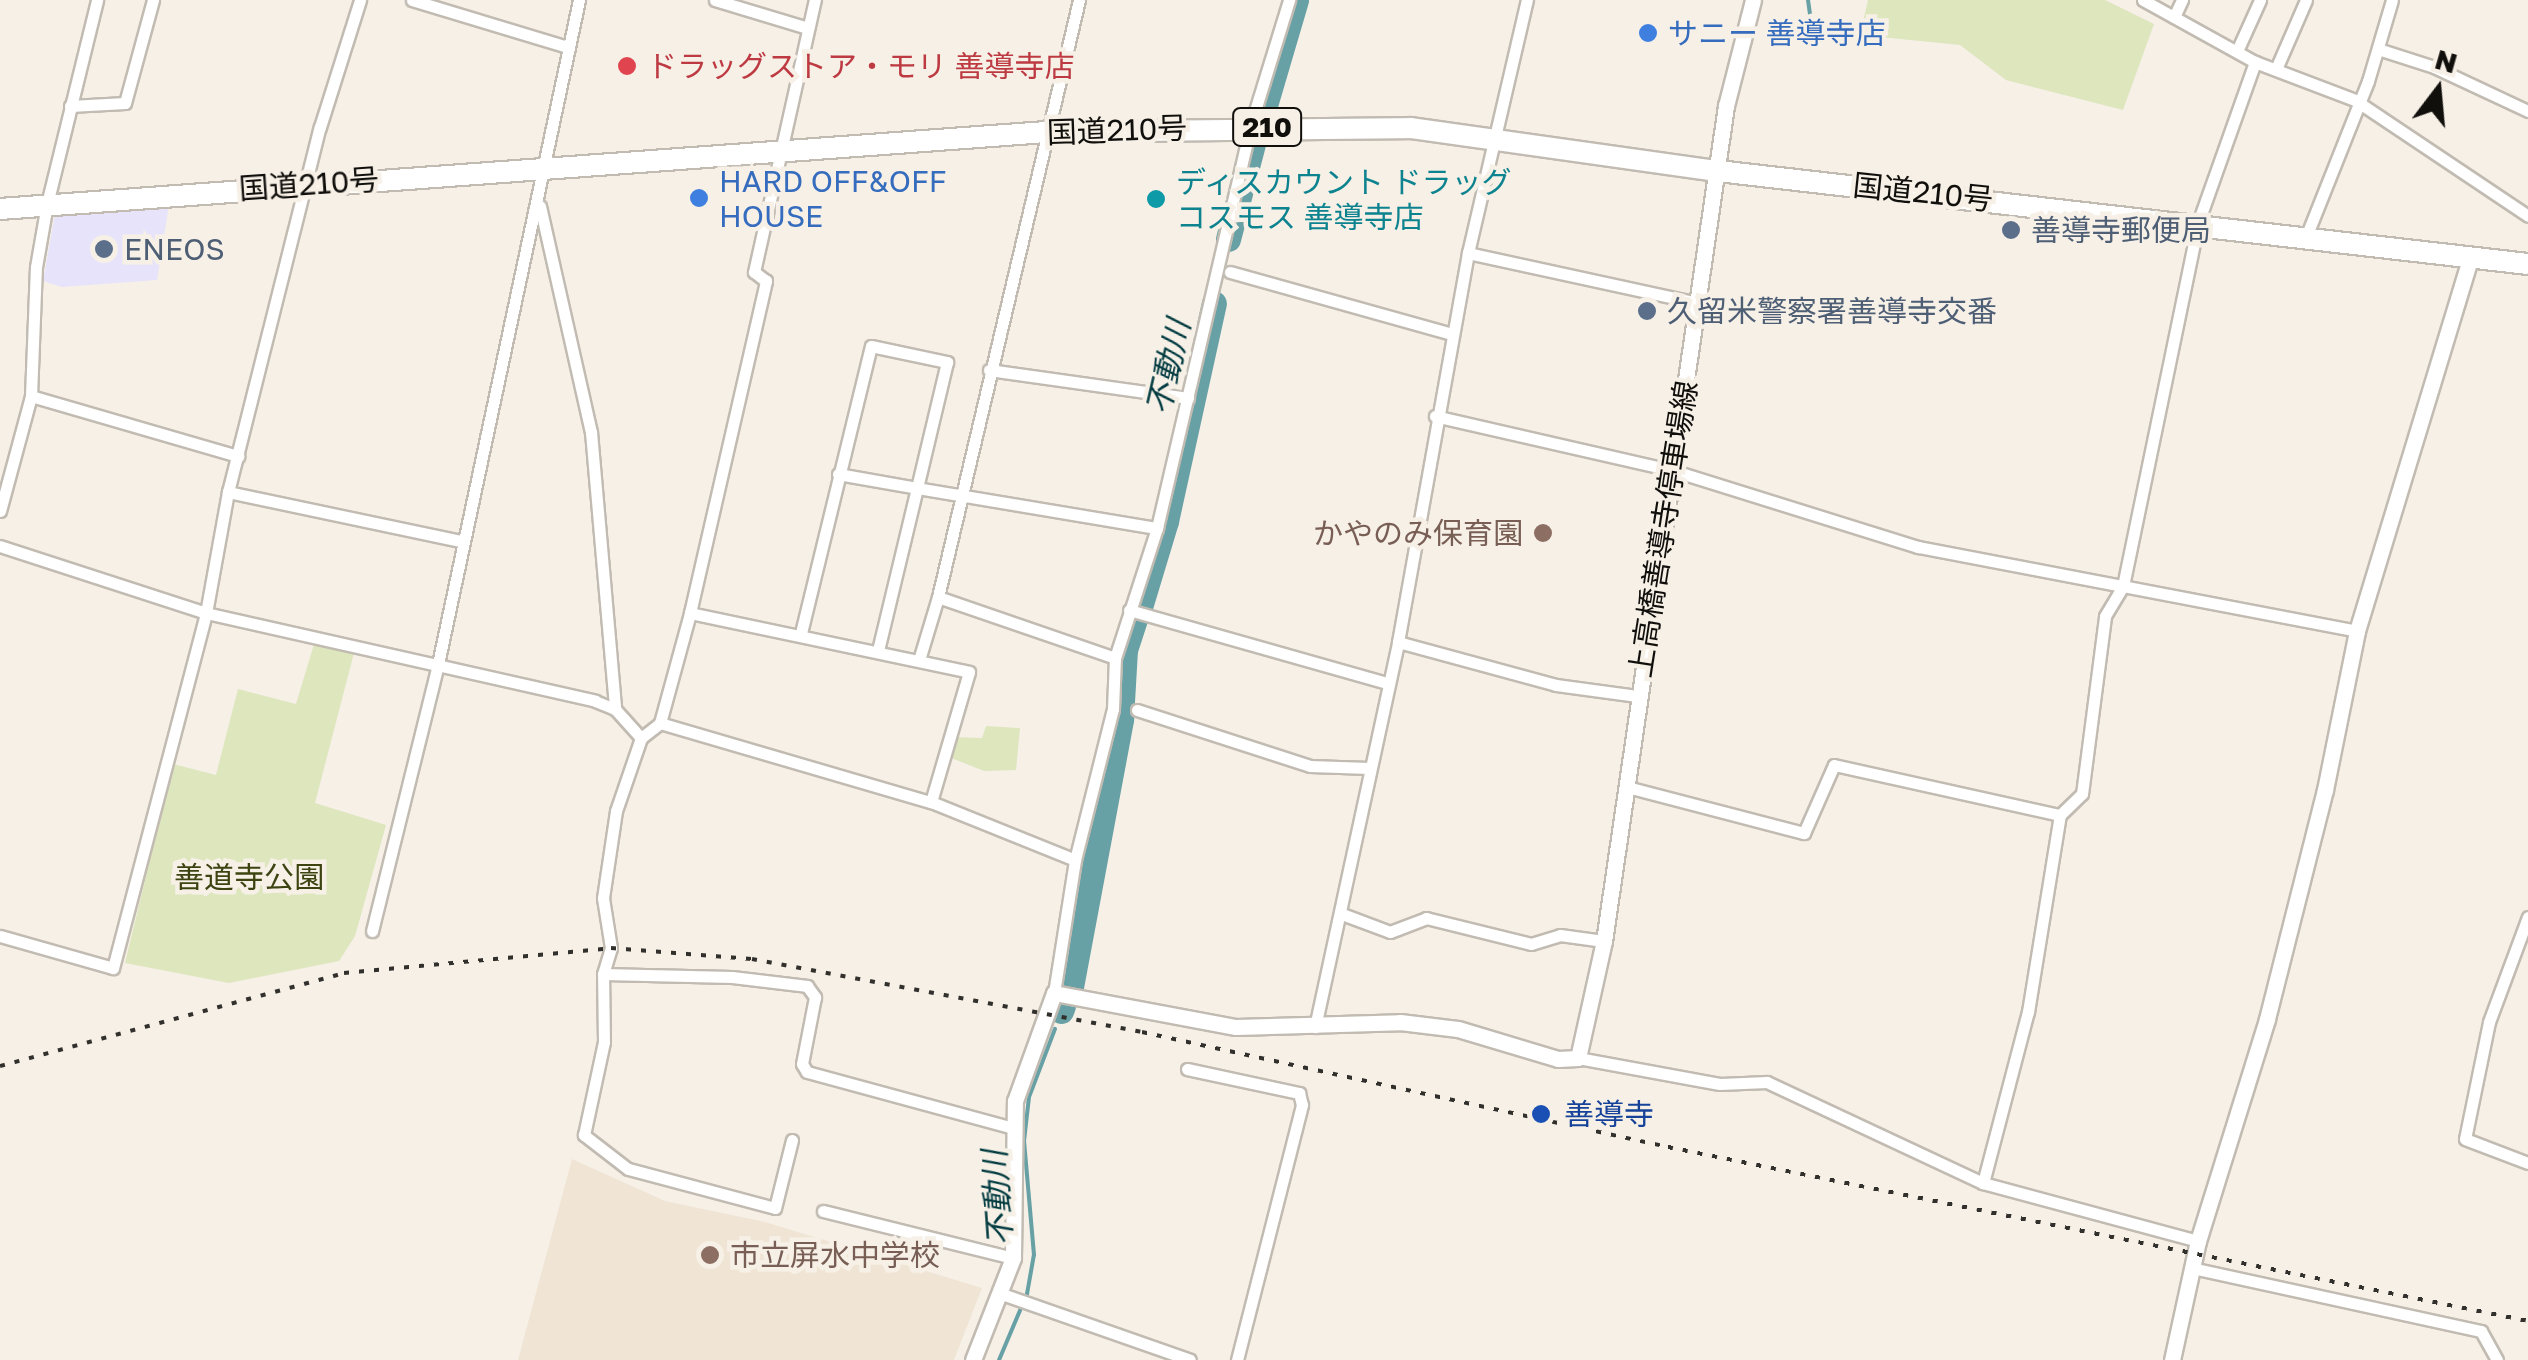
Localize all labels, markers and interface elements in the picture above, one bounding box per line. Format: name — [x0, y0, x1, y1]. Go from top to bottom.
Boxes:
place label: サニー 善導寺店 — [1668, 15, 1885, 51]
marker: サニー 善導寺店 — [1637, 22, 1659, 44]
north arrow — [2388, 40, 2488, 140]
text: N — [2432, 42, 2461, 79]
place label: ドラッグストア・モリ 善導寺店 — [647, 48, 1074, 84]
marker: ドラッグストア・モリ 善導寺店 — [616, 55, 638, 77]
road number: 210 — [1232, 104, 1302, 150]
street label: 国道210号 — [1046, 110, 1188, 150]
street label: 国道210号 — [238, 161, 380, 207]
place label: HARD OFF&OFF HOUSE — [719, 163, 947, 234]
place label: ディスカウント ドラッグ コスモス 善導寺店 — [1176, 164, 1513, 234]
street label: 国道210号 — [1851, 167, 1995, 217]
marker: HARD OFF&OFF HOUSE — [688, 187, 710, 209]
marker: ディスカウント ドラッグ コスモス 善導寺店 — [1145, 188, 1167, 210]
place label: 善導寺郵便局 — [2031, 212, 2211, 248]
marker: 善導寺郵便局 — [2000, 219, 2022, 241]
place label: ENEOS — [124, 231, 225, 267]
marker: ENEOS — [93, 238, 115, 260]
place label: 久留米警察署善導寺交番 — [1667, 293, 1997, 329]
marker: 久留米警察署善導寺交番 — [1636, 300, 1658, 322]
water label: 不動川 — [1138, 316, 1198, 418]
street label: 上高橋善導寺停車場線 — [1622, 378, 1704, 680]
place label: かやのみ保育園 — [1313, 515, 1523, 551]
marker: かやのみ保育園 — [1532, 522, 1554, 544]
park label: 善道寺公園 — [174, 859, 324, 895]
place label: 善導寺 — [1564, 1096, 1654, 1132]
marker: 善導寺 — [1528, 1101, 1554, 1127]
water label: 不動川 — [974, 1149, 1020, 1247]
place label: 市立屏水中学校 — [730, 1237, 940, 1273]
marker: 市立屏水中学校 — [699, 1244, 721, 1266]

